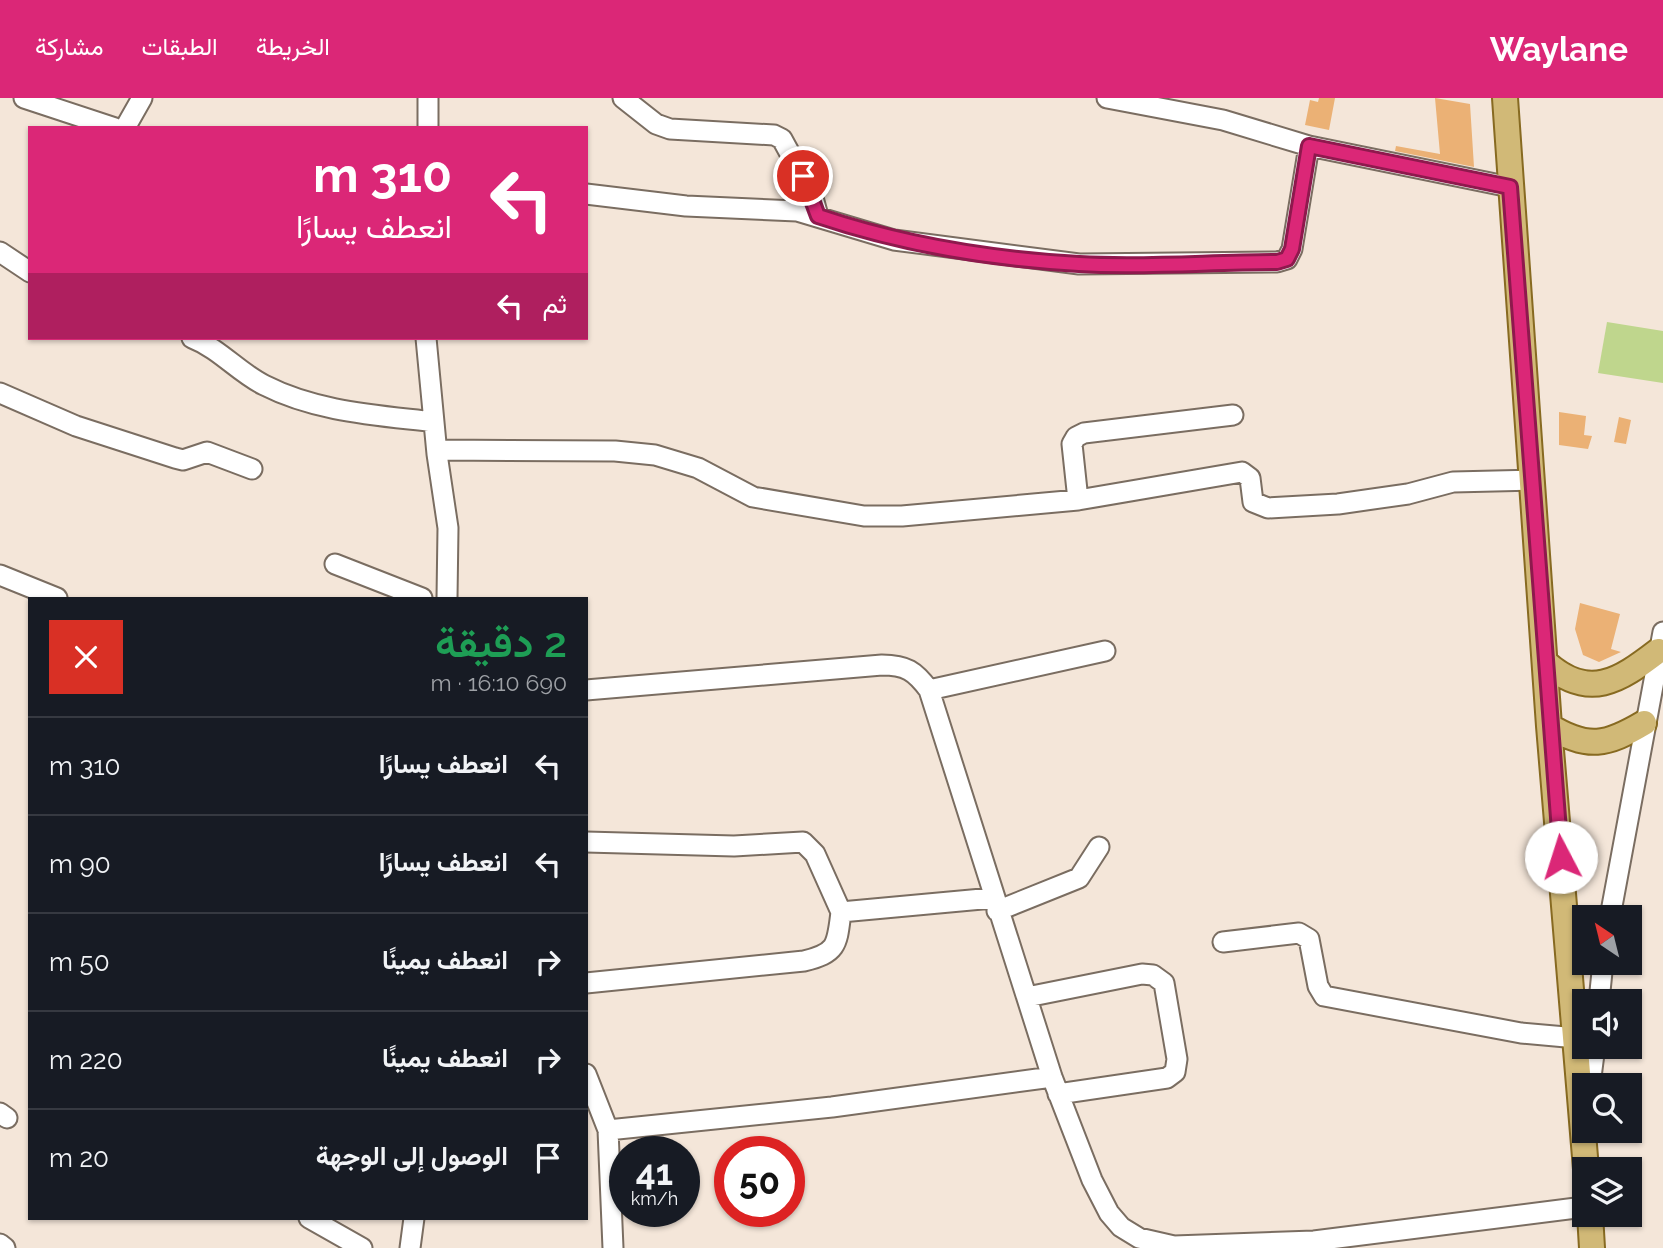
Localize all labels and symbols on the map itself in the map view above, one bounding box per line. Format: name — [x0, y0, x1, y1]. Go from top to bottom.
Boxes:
pin — [773, 146, 833, 206]
position arrow — [1524, 820, 1598, 894]
north arrow — [1572, 905, 1642, 975]
speed limit sign: 50 — [714, 1136, 805, 1227]

